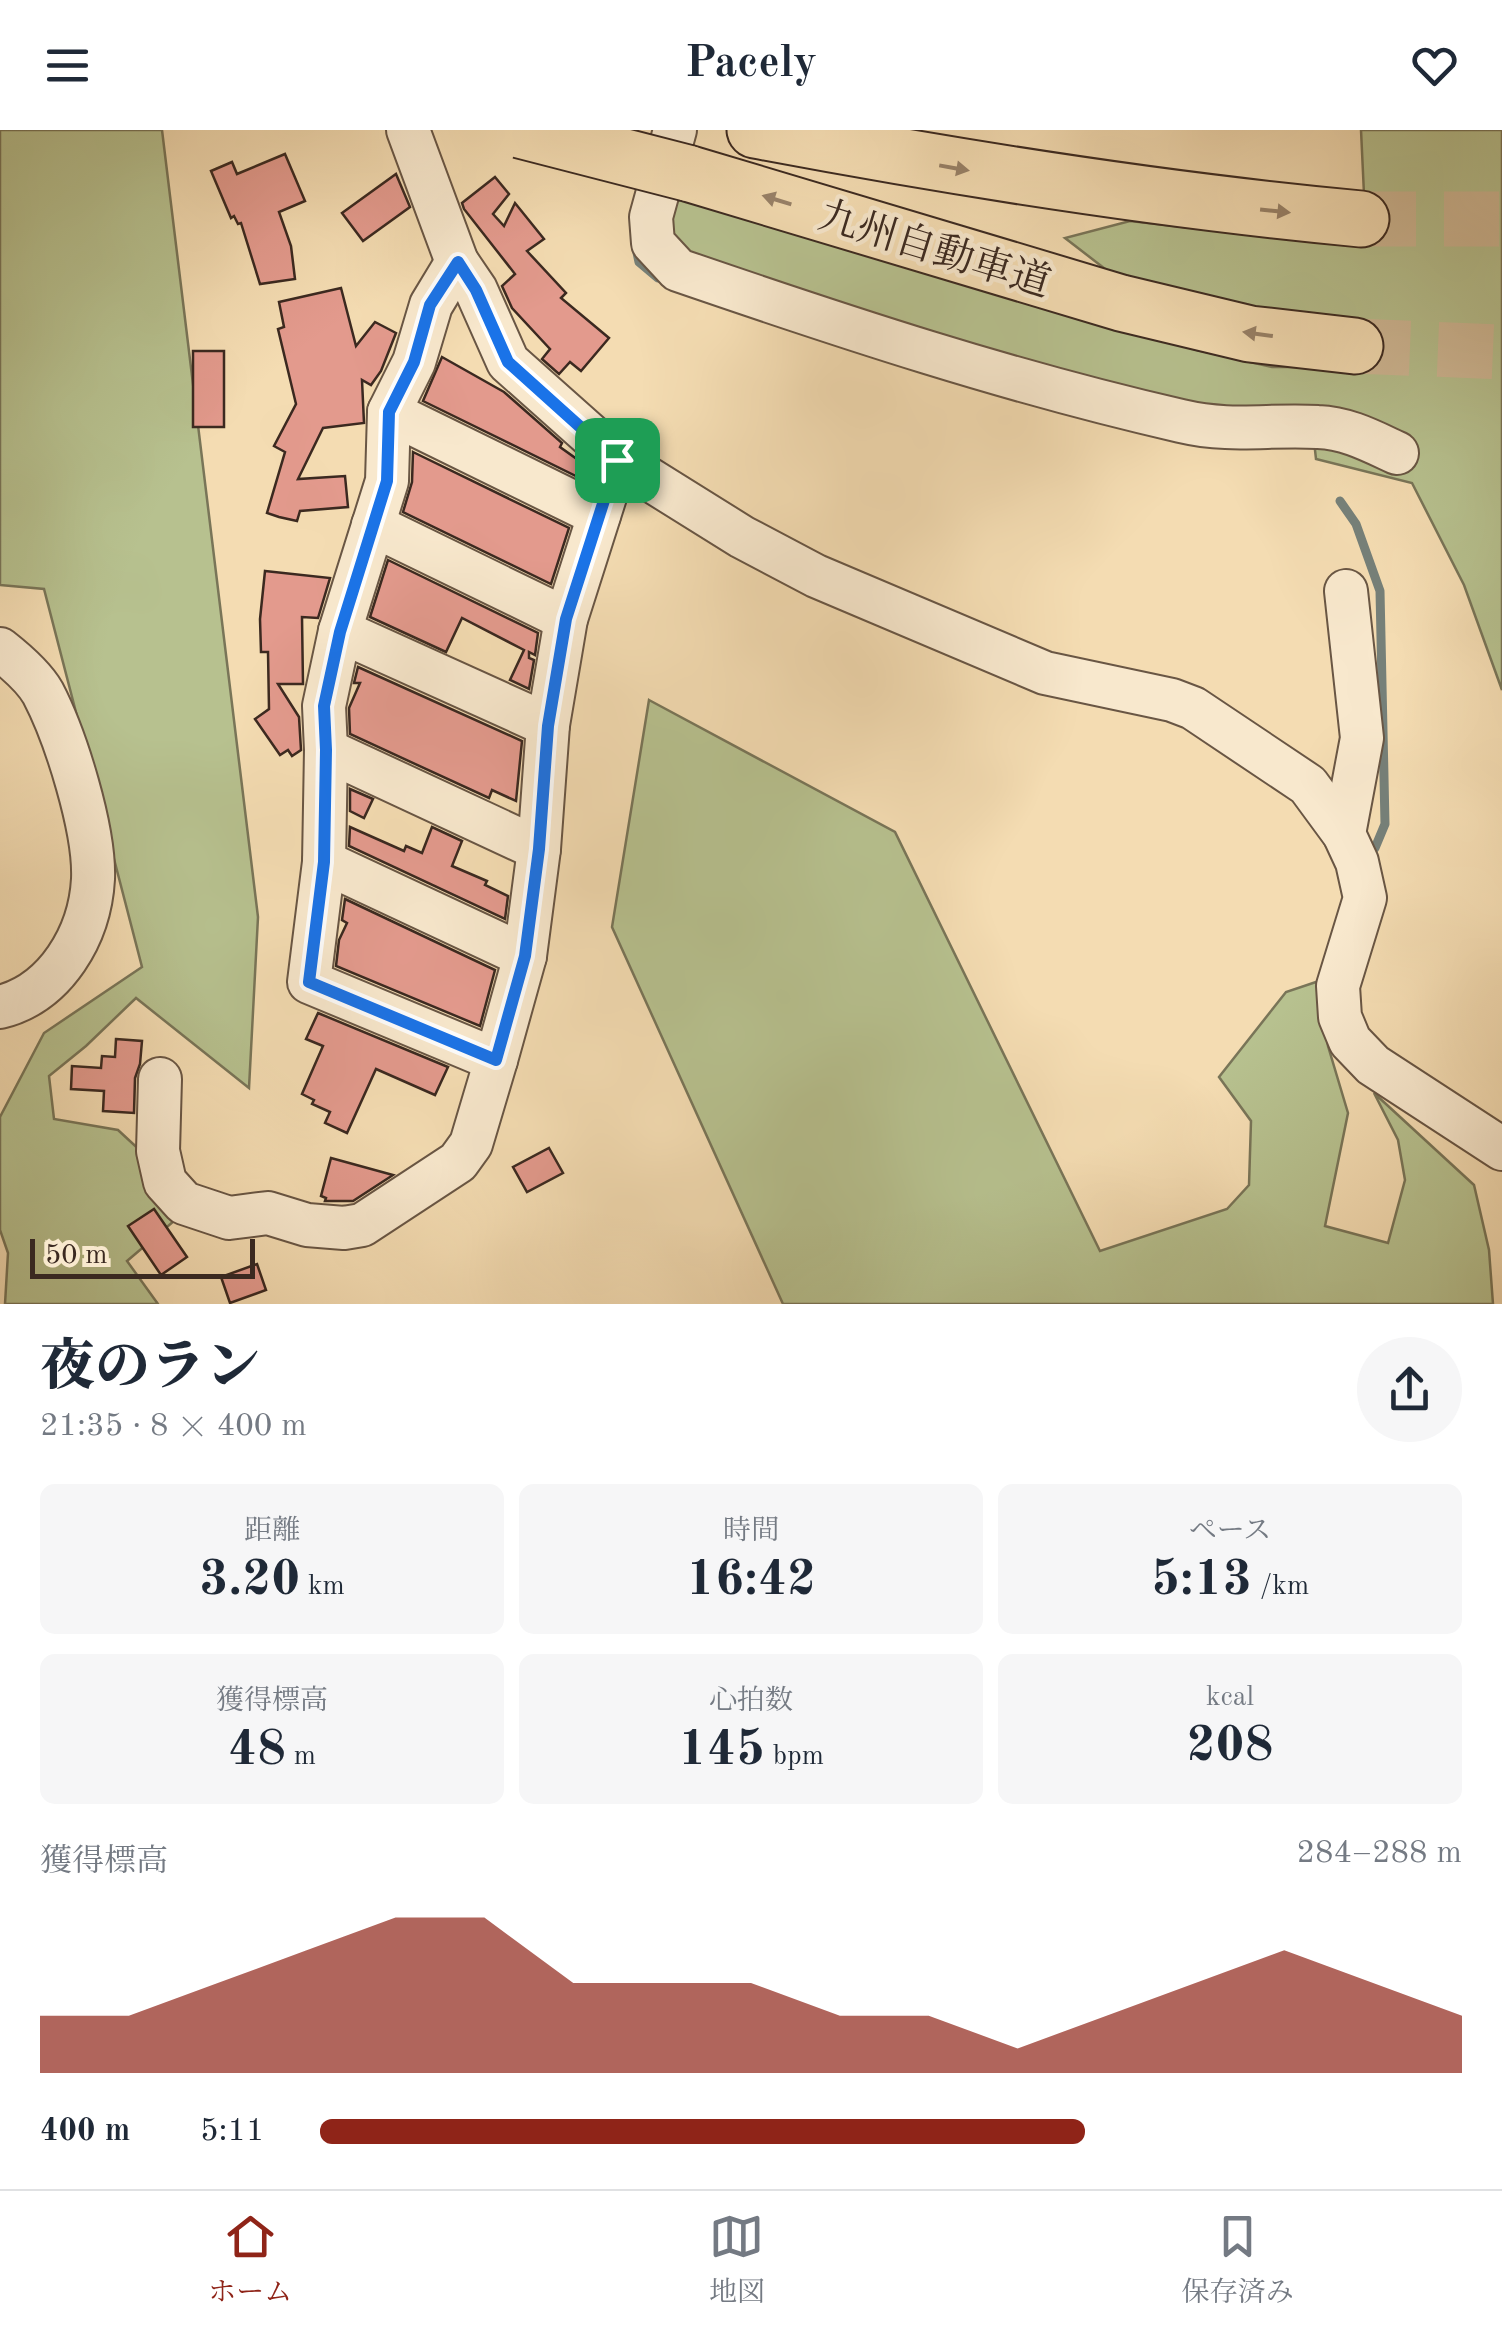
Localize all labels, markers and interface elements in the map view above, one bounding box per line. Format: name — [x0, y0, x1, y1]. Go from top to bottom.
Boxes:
icon: menu — [40, 38, 95, 93]
icon: heart — [1407, 38, 1462, 93]
text: Pacely — [685, 42, 817, 87]
one-way arrow — [938, 160, 969, 176]
one-way arrow — [761, 192, 792, 207]
street label: 九州自動車道 — [813, 194, 1056, 306]
one-way arrow — [1260, 203, 1292, 219]
one-way arrow — [1242, 326, 1274, 341]
pin — [575, 418, 660, 503]
icon: arrive — [590, 433, 645, 488]
scale bar — [30, 1234, 255, 1278]
text: 50 m — [45, 1242, 108, 1270]
button: share — [1357, 1337, 1462, 1442]
text: 夜のラン — [40, 1342, 260, 1397]
text: 21:35 · 8 × 400 m — [40, 1411, 307, 1443]
text: 距離 — [244, 1518, 300, 1546]
text: 時間 — [723, 1518, 779, 1546]
text: ペース — [1189, 1518, 1271, 1546]
text: 3.20 — [199, 1556, 300, 1606]
text: 16:42 — [686, 1556, 816, 1606]
text: 5:13 — [1151, 1556, 1252, 1606]
text: km — [300, 1573, 345, 1601]
text: /km — [1252, 1573, 1309, 1601]
text: kcal — [1206, 1684, 1254, 1712]
text: 獲得標高 — [216, 1688, 328, 1716]
text: 心拍数 — [709, 1688, 793, 1716]
text: 208 — [1187, 1722, 1274, 1772]
text: 48 — [228, 1726, 286, 1776]
text: 145 — [678, 1726, 765, 1776]
text: m — [286, 1743, 316, 1771]
text: bpm — [765, 1743, 824, 1771]
text: 284–288 m — [1296, 1838, 1462, 1870]
text: 獲得標高 — [40, 1847, 168, 1879]
text: 400 m — [40, 2116, 130, 2148]
text: 5:11 — [200, 2116, 265, 2148]
tab: ホーム — [208, 2209, 292, 2312]
tab: 地図 — [709, 2209, 765, 2312]
tab: 保存済み — [1182, 2209, 1294, 2312]

